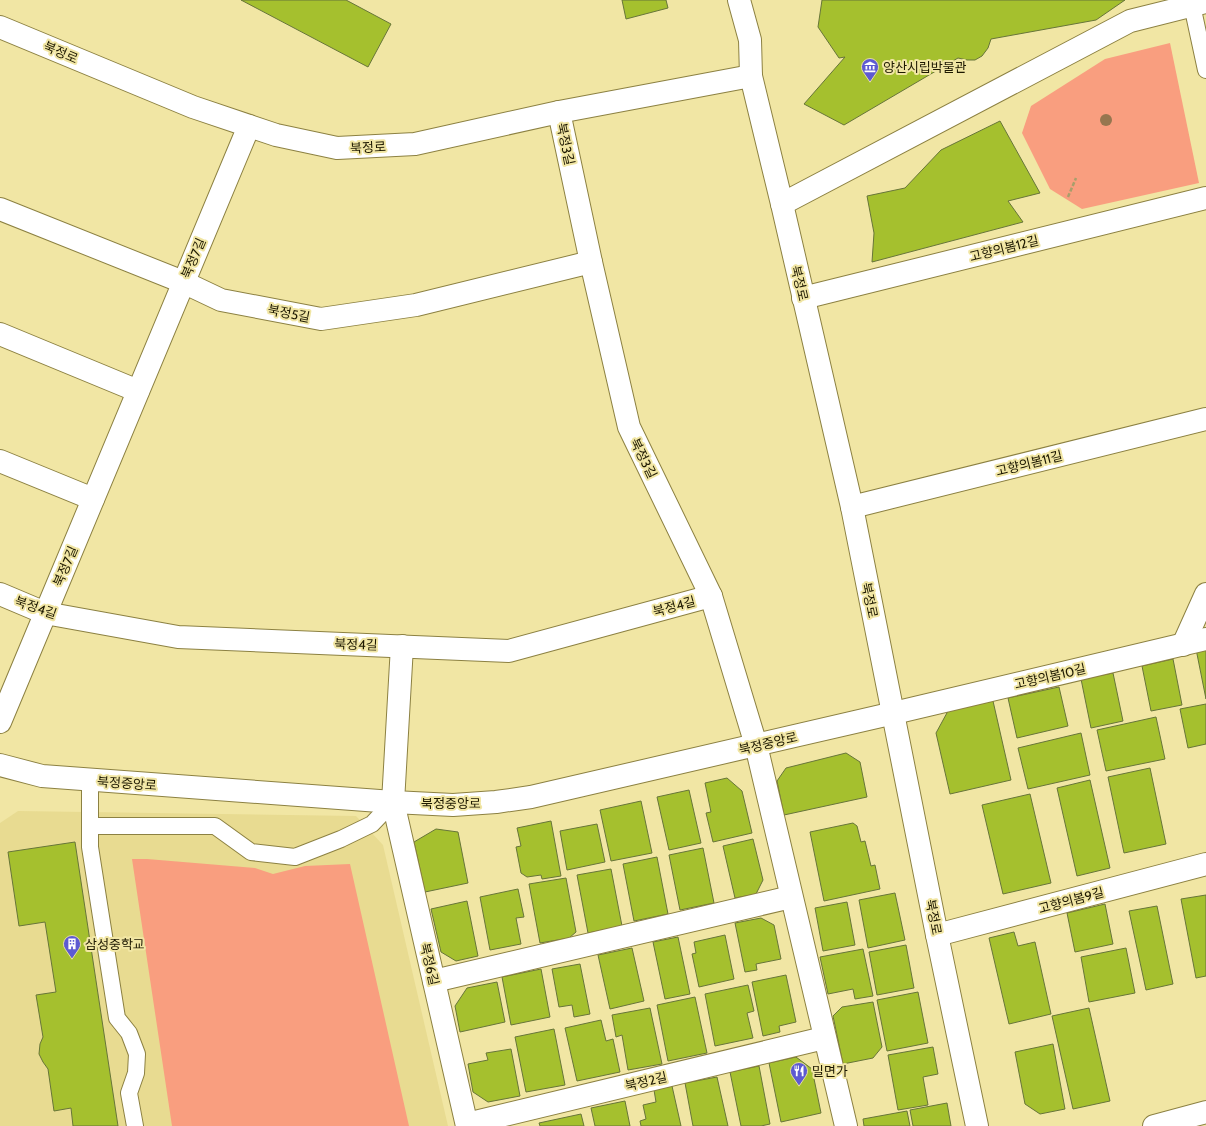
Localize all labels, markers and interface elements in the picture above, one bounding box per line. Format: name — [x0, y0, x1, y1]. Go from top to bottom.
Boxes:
street label: 북정로 — [41, 38, 81, 66]
museum icon: 양산시립박물관 — [860, 57, 880, 82]
place label: 양산시립박물관 — [883, 59, 967, 75]
street label: 북정3길 — [554, 121, 578, 167]
street label: 북정로 — [350, 138, 386, 156]
street label: 고향의봄12길 — [968, 232, 1040, 264]
street label: 북정7길 — [177, 235, 209, 281]
street label: 북정로 — [788, 264, 812, 302]
street label: 북정5길 — [266, 301, 312, 325]
street label: 북정3길 — [627, 435, 661, 481]
street label: 고향의봄11길 — [994, 447, 1064, 479]
street label: 북정7길 — [49, 543, 81, 589]
street label: 북정로 — [858, 581, 882, 619]
street label: 북정4길 — [13, 592, 59, 622]
street label: 북정4길 — [651, 593, 697, 619]
street label: 북정4길 — [334, 635, 378, 653]
street label: 고향의봄10길 — [1013, 660, 1087, 692]
street label: 북정중앙로 — [737, 728, 799, 758]
street label: 북정중앙로 — [97, 773, 157, 793]
street label: 북정중앙로 — [421, 795, 481, 811]
street label: 고향의봄9길 — [1036, 884, 1106, 916]
street label: 북정로 — [923, 898, 945, 936]
building icon: 삼성중학교 — [62, 934, 82, 959]
place label: 삼성중학교 — [85, 936, 145, 952]
street label: 북정6길 — [417, 941, 443, 987]
restaurant icon: 밀면가 — [789, 1061, 809, 1086]
place label: 밀면가 — [812, 1063, 848, 1079]
street label: 북정2길 — [623, 1068, 669, 1094]

